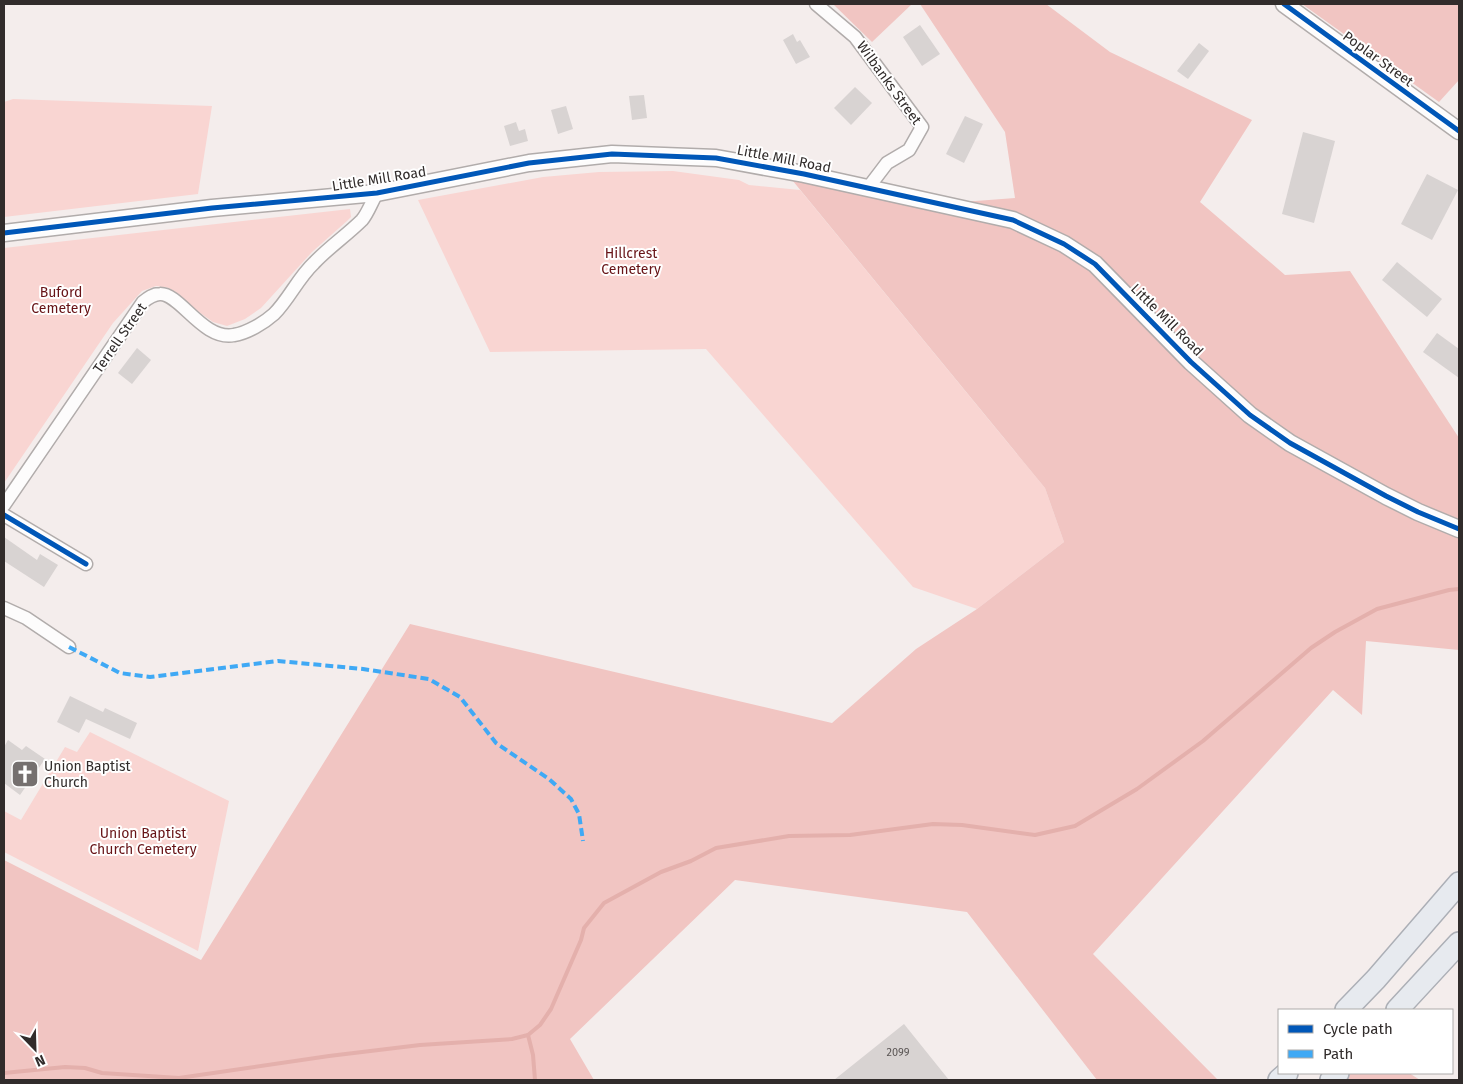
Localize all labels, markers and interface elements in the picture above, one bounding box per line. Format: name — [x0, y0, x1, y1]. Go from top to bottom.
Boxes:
street label: Poplar Street — [1339, 28, 1417, 91]
street label: Wilbanks Street — [853, 38, 926, 129]
street label: Little Mill Road — [736, 142, 832, 176]
street label: Little Mill Road — [331, 163, 427, 195]
park label: Hillcrest Cemetery — [601, 245, 661, 278]
street label: Little Mill Road — [1127, 280, 1207, 360]
park label: Buford Cemetery — [31, 284, 91, 317]
street label: Terrell Street — [90, 299, 151, 376]
place label: Union Baptist Church — [44, 758, 131, 791]
church icon: Union Baptist Church — [10, 759, 40, 789]
park label: Union Baptist Church Cemetery — [89, 825, 197, 858]
legend — [1278, 1009, 1453, 1074]
text: Cycle path — [1323, 1020, 1393, 1038]
north arrow — [10, 1024, 60, 1074]
text: Path — [1323, 1045, 1353, 1063]
house number: 2099 — [886, 1046, 910, 1059]
text: N — [32, 1051, 47, 1070]

